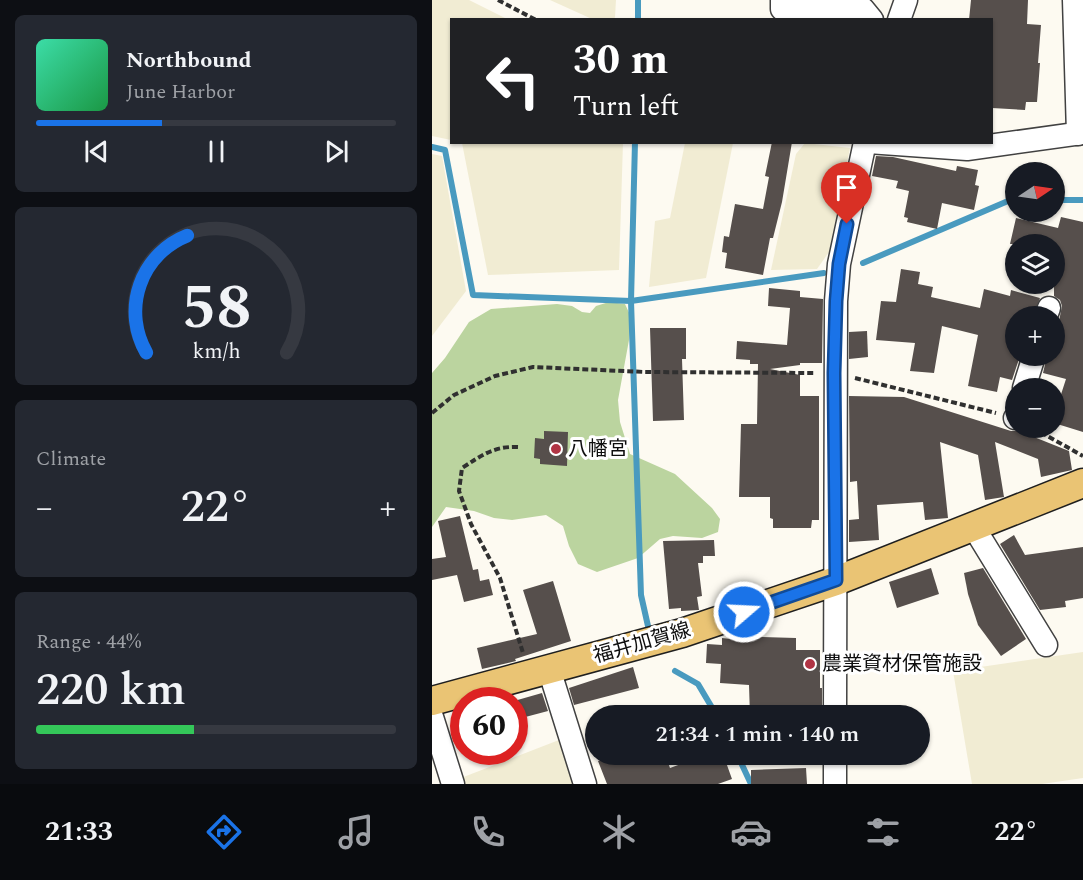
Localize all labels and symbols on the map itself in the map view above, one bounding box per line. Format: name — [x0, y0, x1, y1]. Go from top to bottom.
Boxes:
pin — [821, 162, 872, 224]
north arrow — [1005, 162, 1065, 222]
place label: 八幡宮 — [568, 434, 628, 464]
marker: 八幡宮 — [549, 442, 563, 456]
position arrow — [712, 580, 776, 644]
street label: 福井加賀線 — [590, 615, 694, 671]
place label: 農業資材保管施設 — [822, 649, 982, 679]
marker: 農業資材保管施設 — [803, 657, 817, 671]
speed limit sign: 60 — [450, 687, 528, 765]

